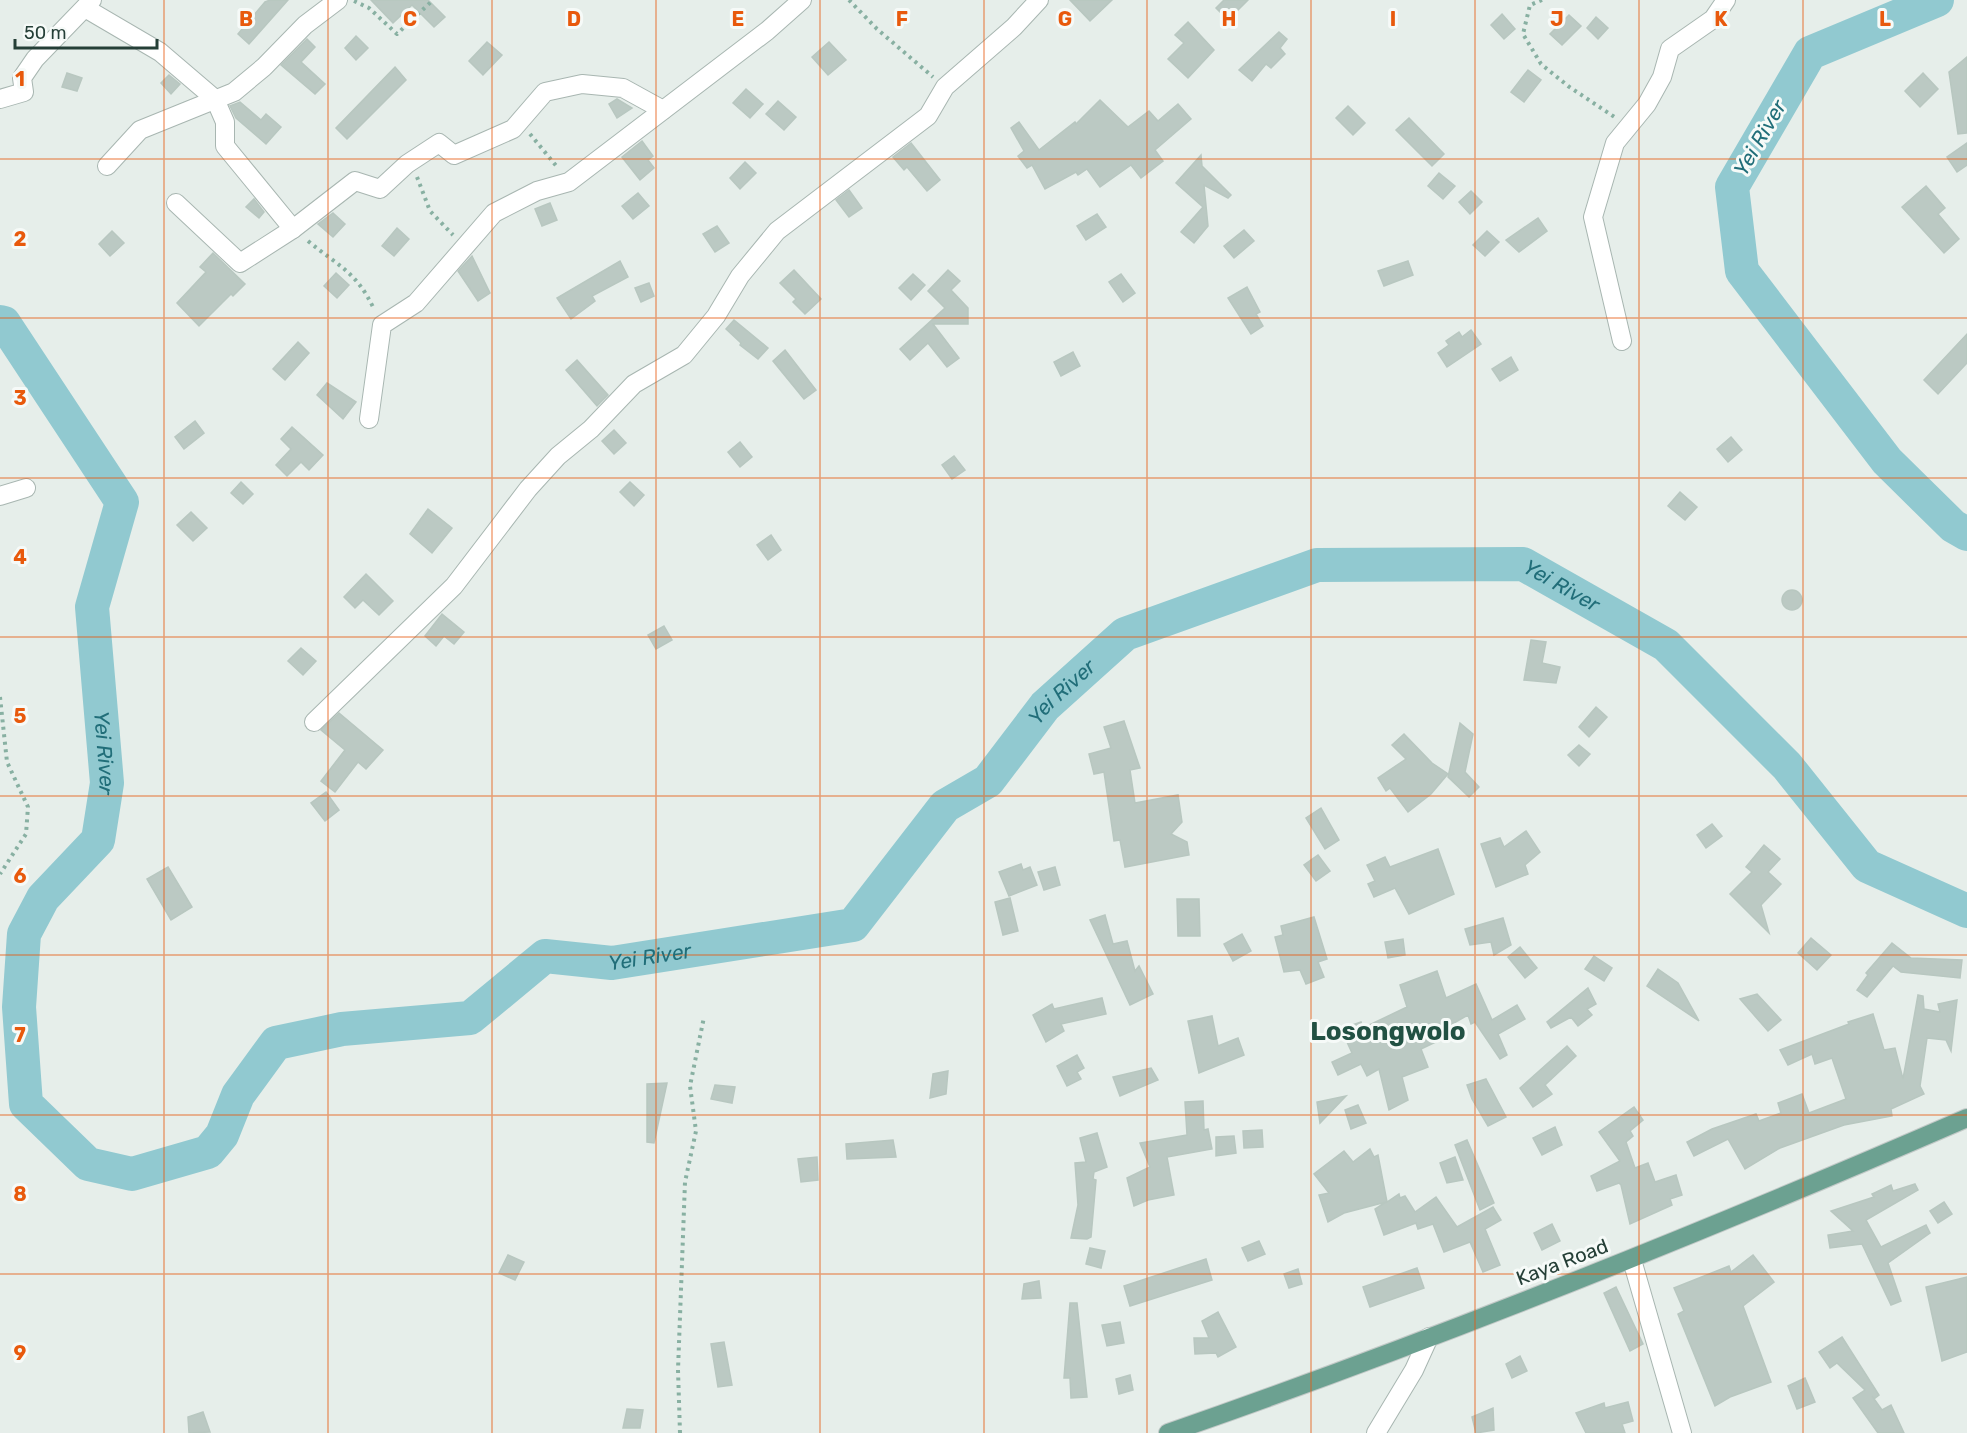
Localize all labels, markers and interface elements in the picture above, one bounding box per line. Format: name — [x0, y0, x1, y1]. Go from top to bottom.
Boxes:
text: B — [239, 7, 253, 31]
text: C — [403, 7, 417, 31]
text: D — [567, 7, 581, 31]
text: E — [732, 7, 744, 31]
text: F — [896, 7, 908, 31]
text: G — [1058, 7, 1072, 31]
text: H — [1222, 7, 1236, 31]
text: I — [1390, 7, 1396, 31]
text: J — [1550, 7, 1564, 31]
text: K — [1714, 7, 1728, 31]
text: L — [1879, 7, 1891, 31]
scale bar — [15, 12, 158, 50]
text: 50 m — [24, 22, 67, 44]
text: 1 — [15, 67, 25, 91]
water label: Yei River — [1728, 94, 1792, 180]
text: 2 — [14, 227, 27, 251]
text: 3 — [13, 386, 27, 410]
text: 4 — [13, 545, 27, 569]
water label: Yei River — [1519, 554, 1605, 617]
water label: Yei River — [1023, 653, 1101, 729]
text: 5 — [14, 704, 27, 728]
water label: Yei River — [89, 710, 120, 797]
text: 6 — [13, 864, 27, 888]
water label: Yei River — [606, 938, 694, 975]
district label: Losongwolo — [1310, 1016, 1466, 1047]
text: 7 — [14, 1023, 26, 1047]
text: 8 — [13, 1182, 27, 1206]
street label: Kaya Road — [1513, 1233, 1611, 1291]
text: 9 — [14, 1341, 27, 1365]

